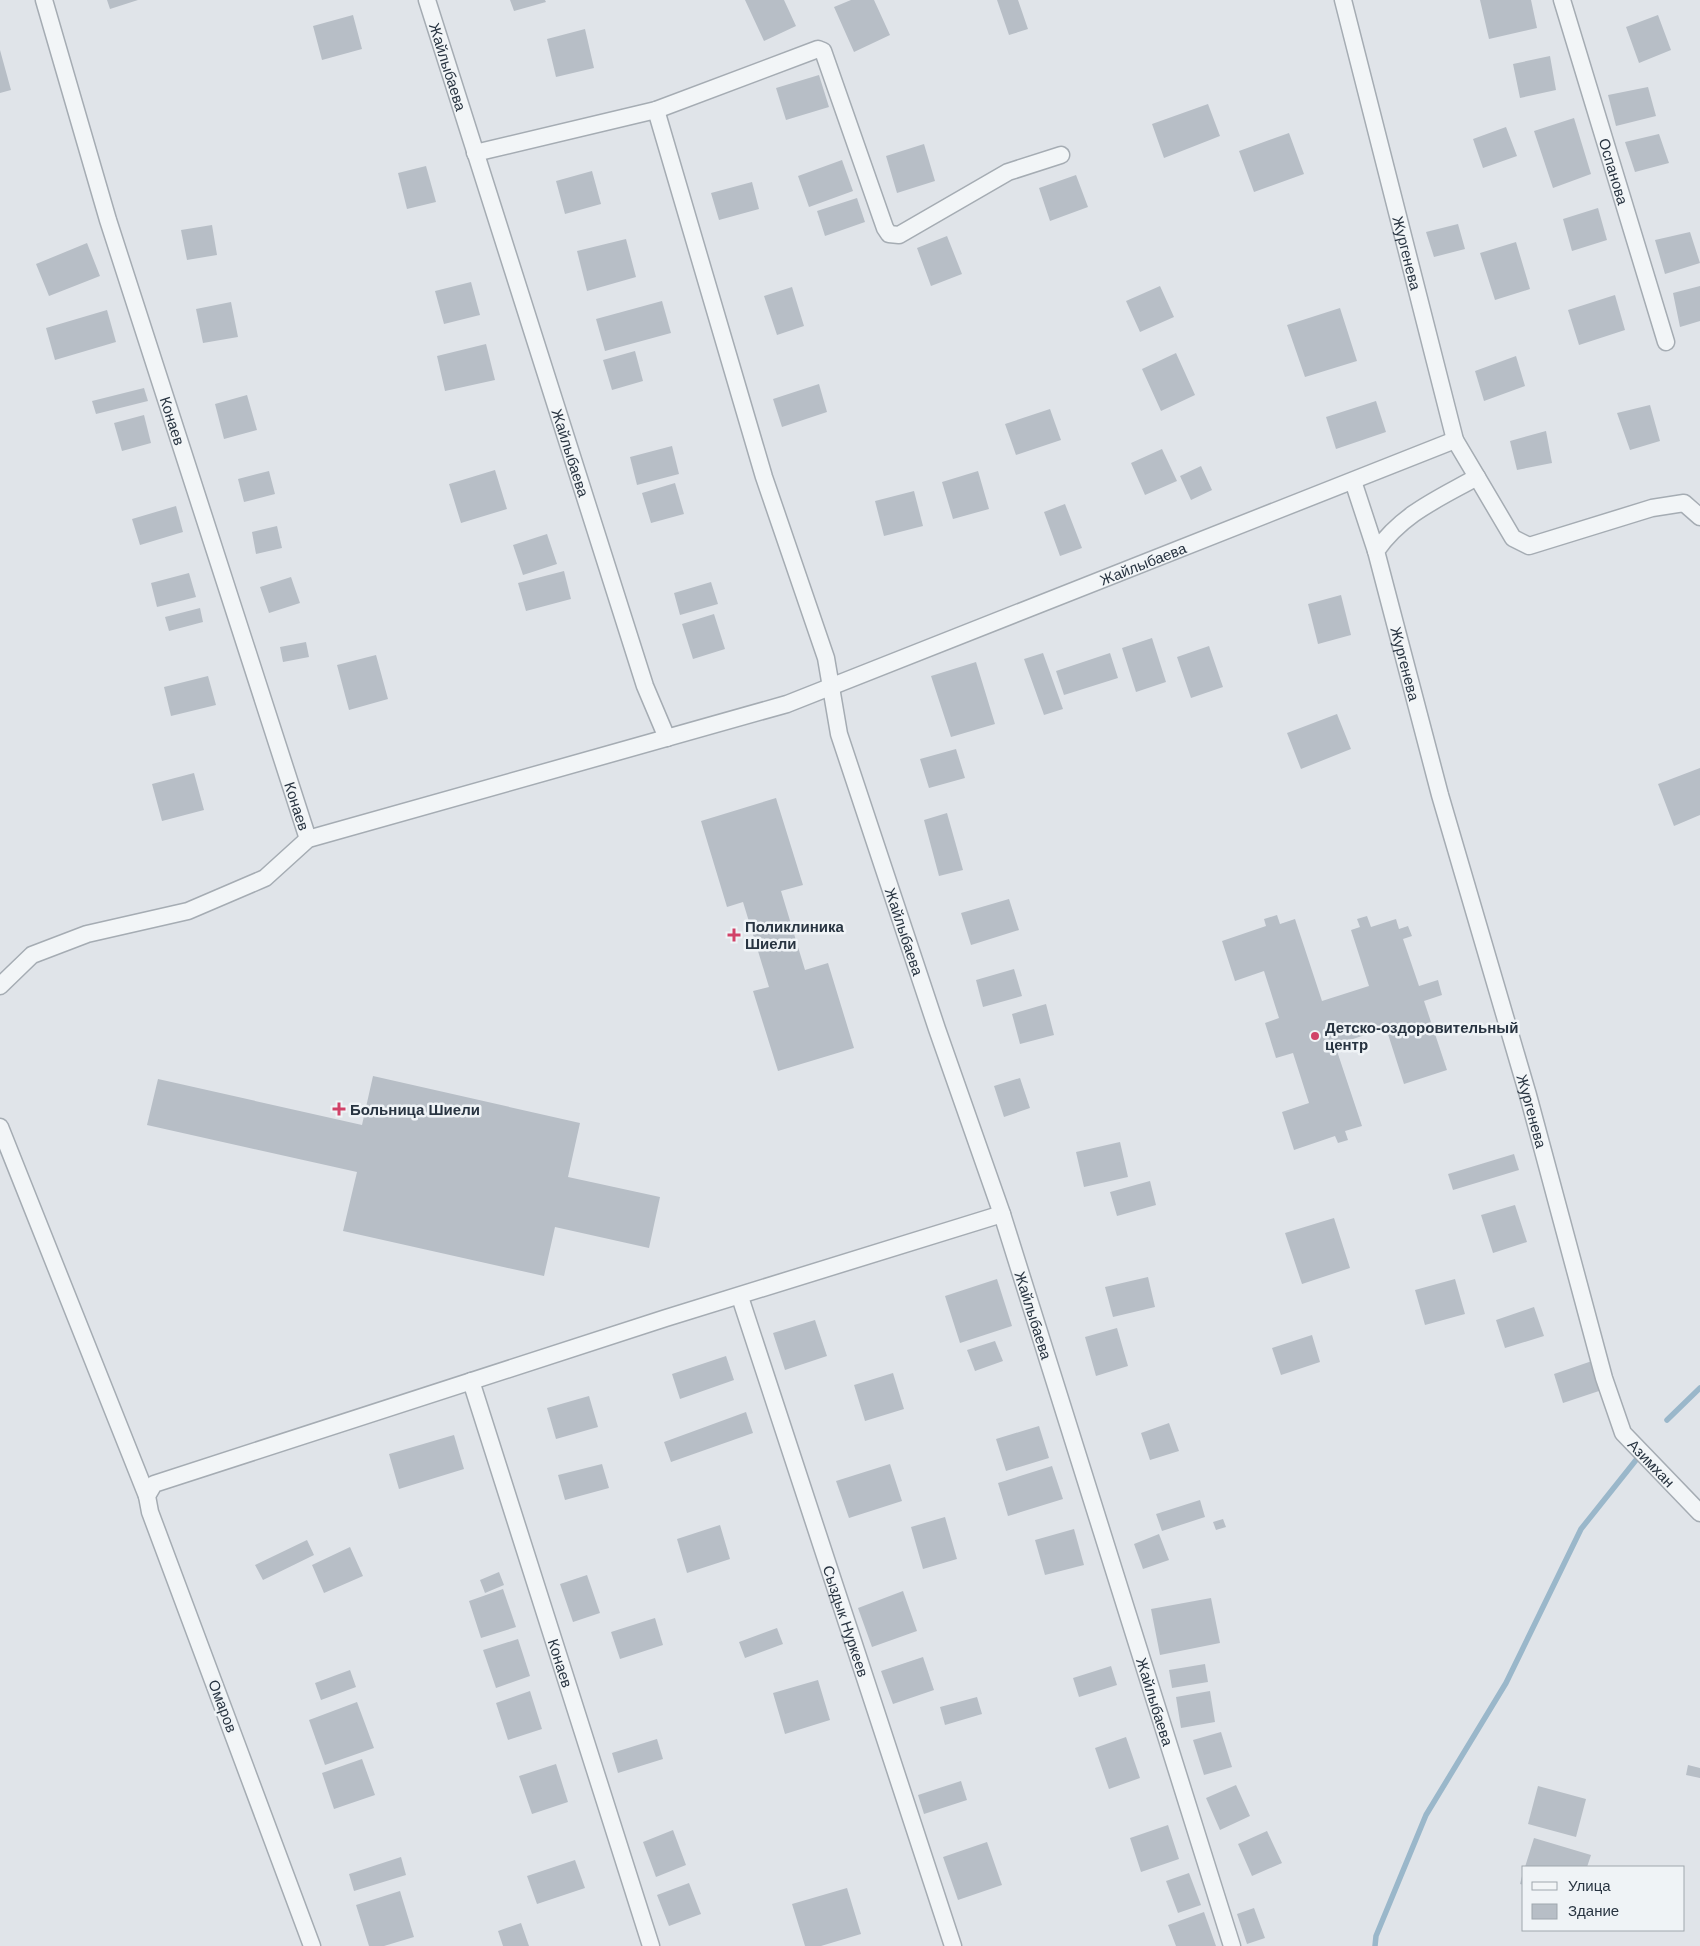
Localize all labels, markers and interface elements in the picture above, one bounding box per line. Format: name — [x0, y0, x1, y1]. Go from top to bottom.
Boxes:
street label: Жайлыбаева — [426, 21, 470, 113]
street label: Оспанова — [1596, 136, 1632, 207]
street label: Жургенева — [1390, 214, 1425, 292]
street label: Конаев — [157, 394, 189, 447]
street label: Жайлыбаева — [549, 407, 593, 499]
street label: Жайлыбаева — [1097, 538, 1189, 588]
street label: Жургенева — [1388, 625, 1424, 703]
street label: Конаев — [282, 780, 313, 833]
street label: Жайлыбаева — [882, 885, 927, 978]
place label: Поликлиника Шиели — [745, 918, 845, 952]
marker: Поликлиника Шиели — [727, 928, 741, 942]
place label: Детско-оздоровительный центр — [1325, 1019, 1518, 1053]
marker: Детско-оздоровительный центр — [1309, 1030, 1321, 1042]
street label: Жургенева — [1514, 1072, 1550, 1150]
place label: Больница Шиели — [350, 1101, 480, 1118]
marker: Больница Шиели — [332, 1102, 346, 1116]
street label: Жайлыбаева — [1012, 1269, 1056, 1362]
street label: Азимхан — [1625, 1435, 1678, 1490]
street label: Сыздык Нуркеев — [820, 1563, 873, 1679]
street label: Конаев — [545, 1637, 577, 1689]
street label: Жайлыбаева — [1133, 1655, 1177, 1748]
street label: Омаров — [205, 1677, 241, 1735]
legend — [1522, 1866, 1685, 1931]
text: Улица — [1568, 1877, 1611, 1894]
text: Здание — [1568, 1902, 1619, 1919]

